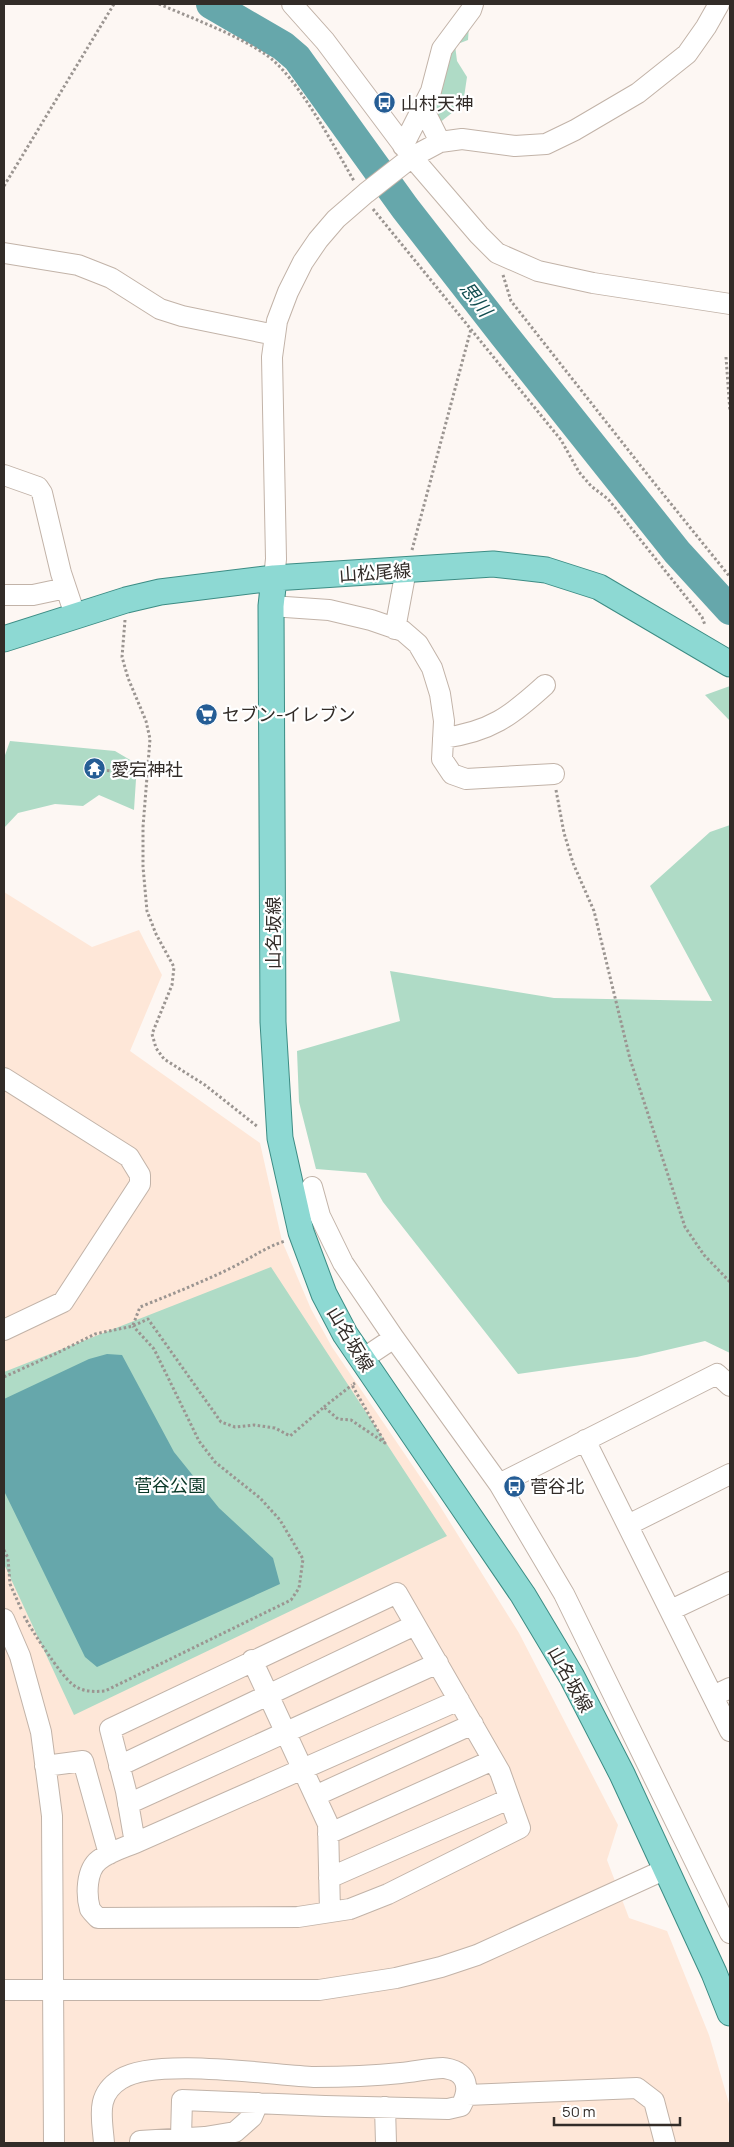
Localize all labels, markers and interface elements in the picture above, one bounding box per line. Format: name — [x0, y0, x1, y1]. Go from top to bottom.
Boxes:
bus stop icon: 山村天神 — [373, 91, 397, 115]
place label: 山村天神 — [401, 91, 473, 115]
water label: 思川 — [454, 276, 499, 324]
street label: 山松尾線 — [338, 558, 412, 586]
supermarket icon: セブン-イレブン — [194, 702, 218, 726]
place label: セブン-イレブン — [222, 702, 356, 726]
temple icon: 愛宕神社 — [83, 757, 107, 781]
place label: 愛宕神社 — [111, 757, 183, 781]
street label: 山名坂線 — [261, 897, 285, 969]
street label: 山名坂線 — [322, 1302, 380, 1376]
park label: 菅谷公園 — [134, 1473, 206, 1497]
bus stop icon: 菅谷北 — [502, 1474, 526, 1498]
place label: 菅谷北 — [530, 1474, 584, 1498]
street label: 山名坂線 — [543, 1642, 599, 1716]
scale bar — [554, 2094, 680, 2126]
text: 50 m — [562, 2101, 596, 2122]

